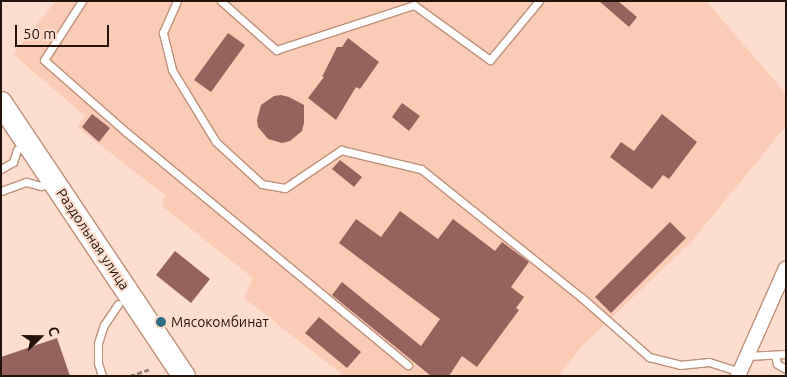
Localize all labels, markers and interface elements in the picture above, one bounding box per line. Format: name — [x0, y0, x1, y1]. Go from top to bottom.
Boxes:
scale bar — [18, 15, 111, 47]
text: 50 m — [23, 25, 56, 42]
street label: Раздольная улица — [53, 185, 133, 293]
north arrow — [15, 312, 65, 362]
place label: Мясокомбинат — [171, 314, 269, 330]
marker: Мясокомбинат — [155, 316, 167, 328]
text: С — [45, 324, 63, 339]

